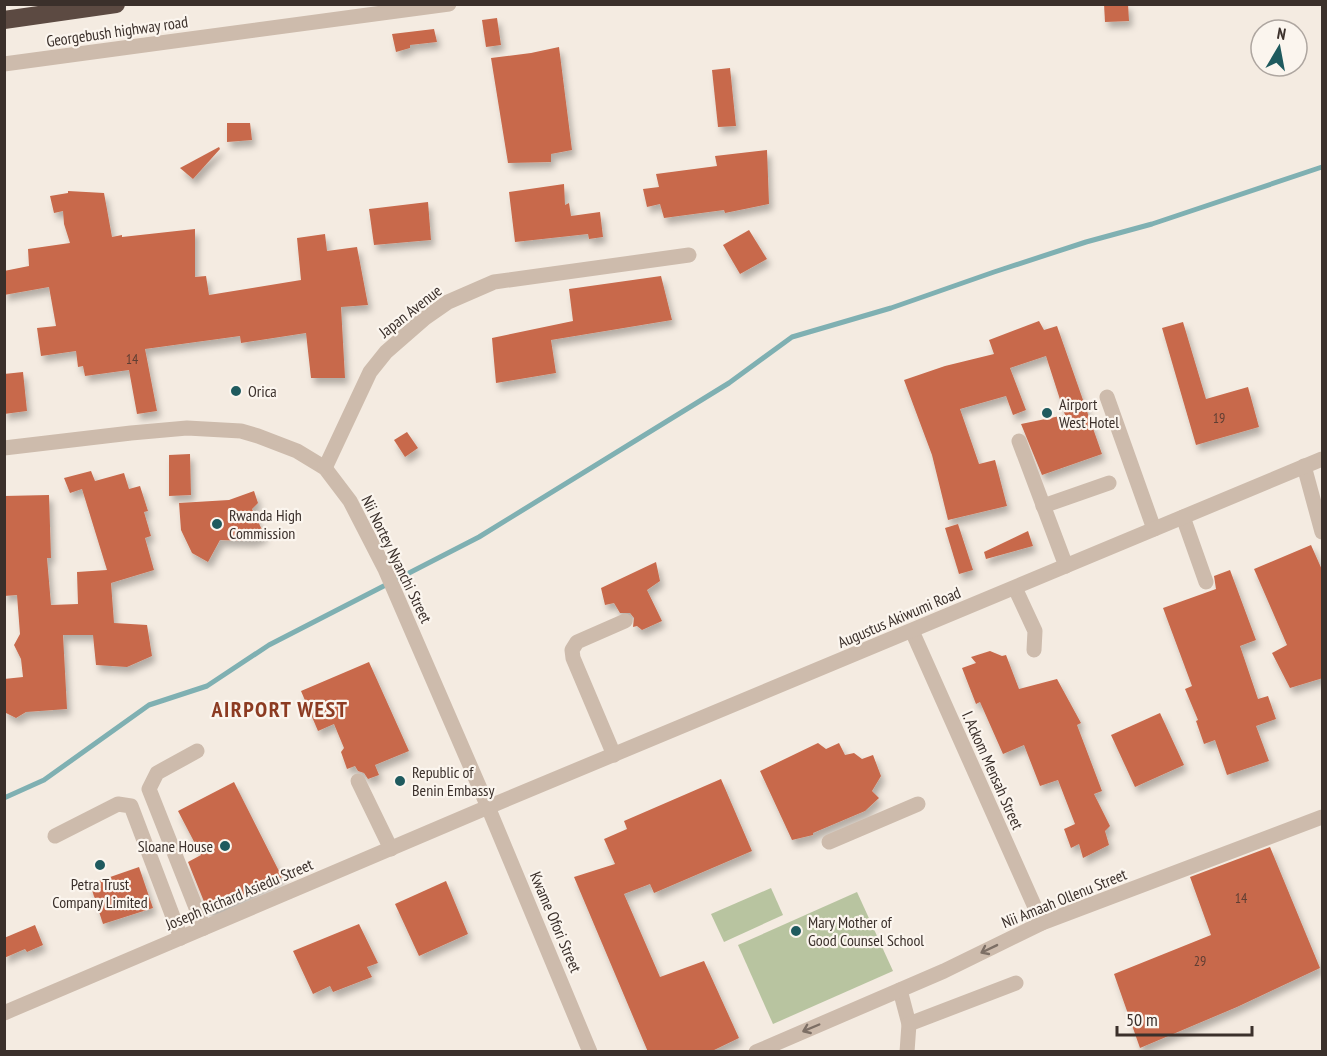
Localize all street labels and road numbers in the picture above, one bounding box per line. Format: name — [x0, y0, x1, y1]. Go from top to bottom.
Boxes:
street label: Georgebush highway road — [45, 11, 189, 51]
street label: Japan Avenue — [374, 280, 445, 342]
street label: Nii Nortey Nyanchi Street — [357, 492, 437, 627]
street label: Augustus Akiwumi Road — [834, 582, 964, 652]
street label: I. Ackom Mensah Street — [958, 708, 1028, 833]
street label: Joseph Richard Asiedu Street — [161, 854, 316, 935]
street label: Nii Amaah Ollenu Street — [999, 864, 1130, 932]
street label: Kwame Ofori Street — [526, 869, 586, 976]

